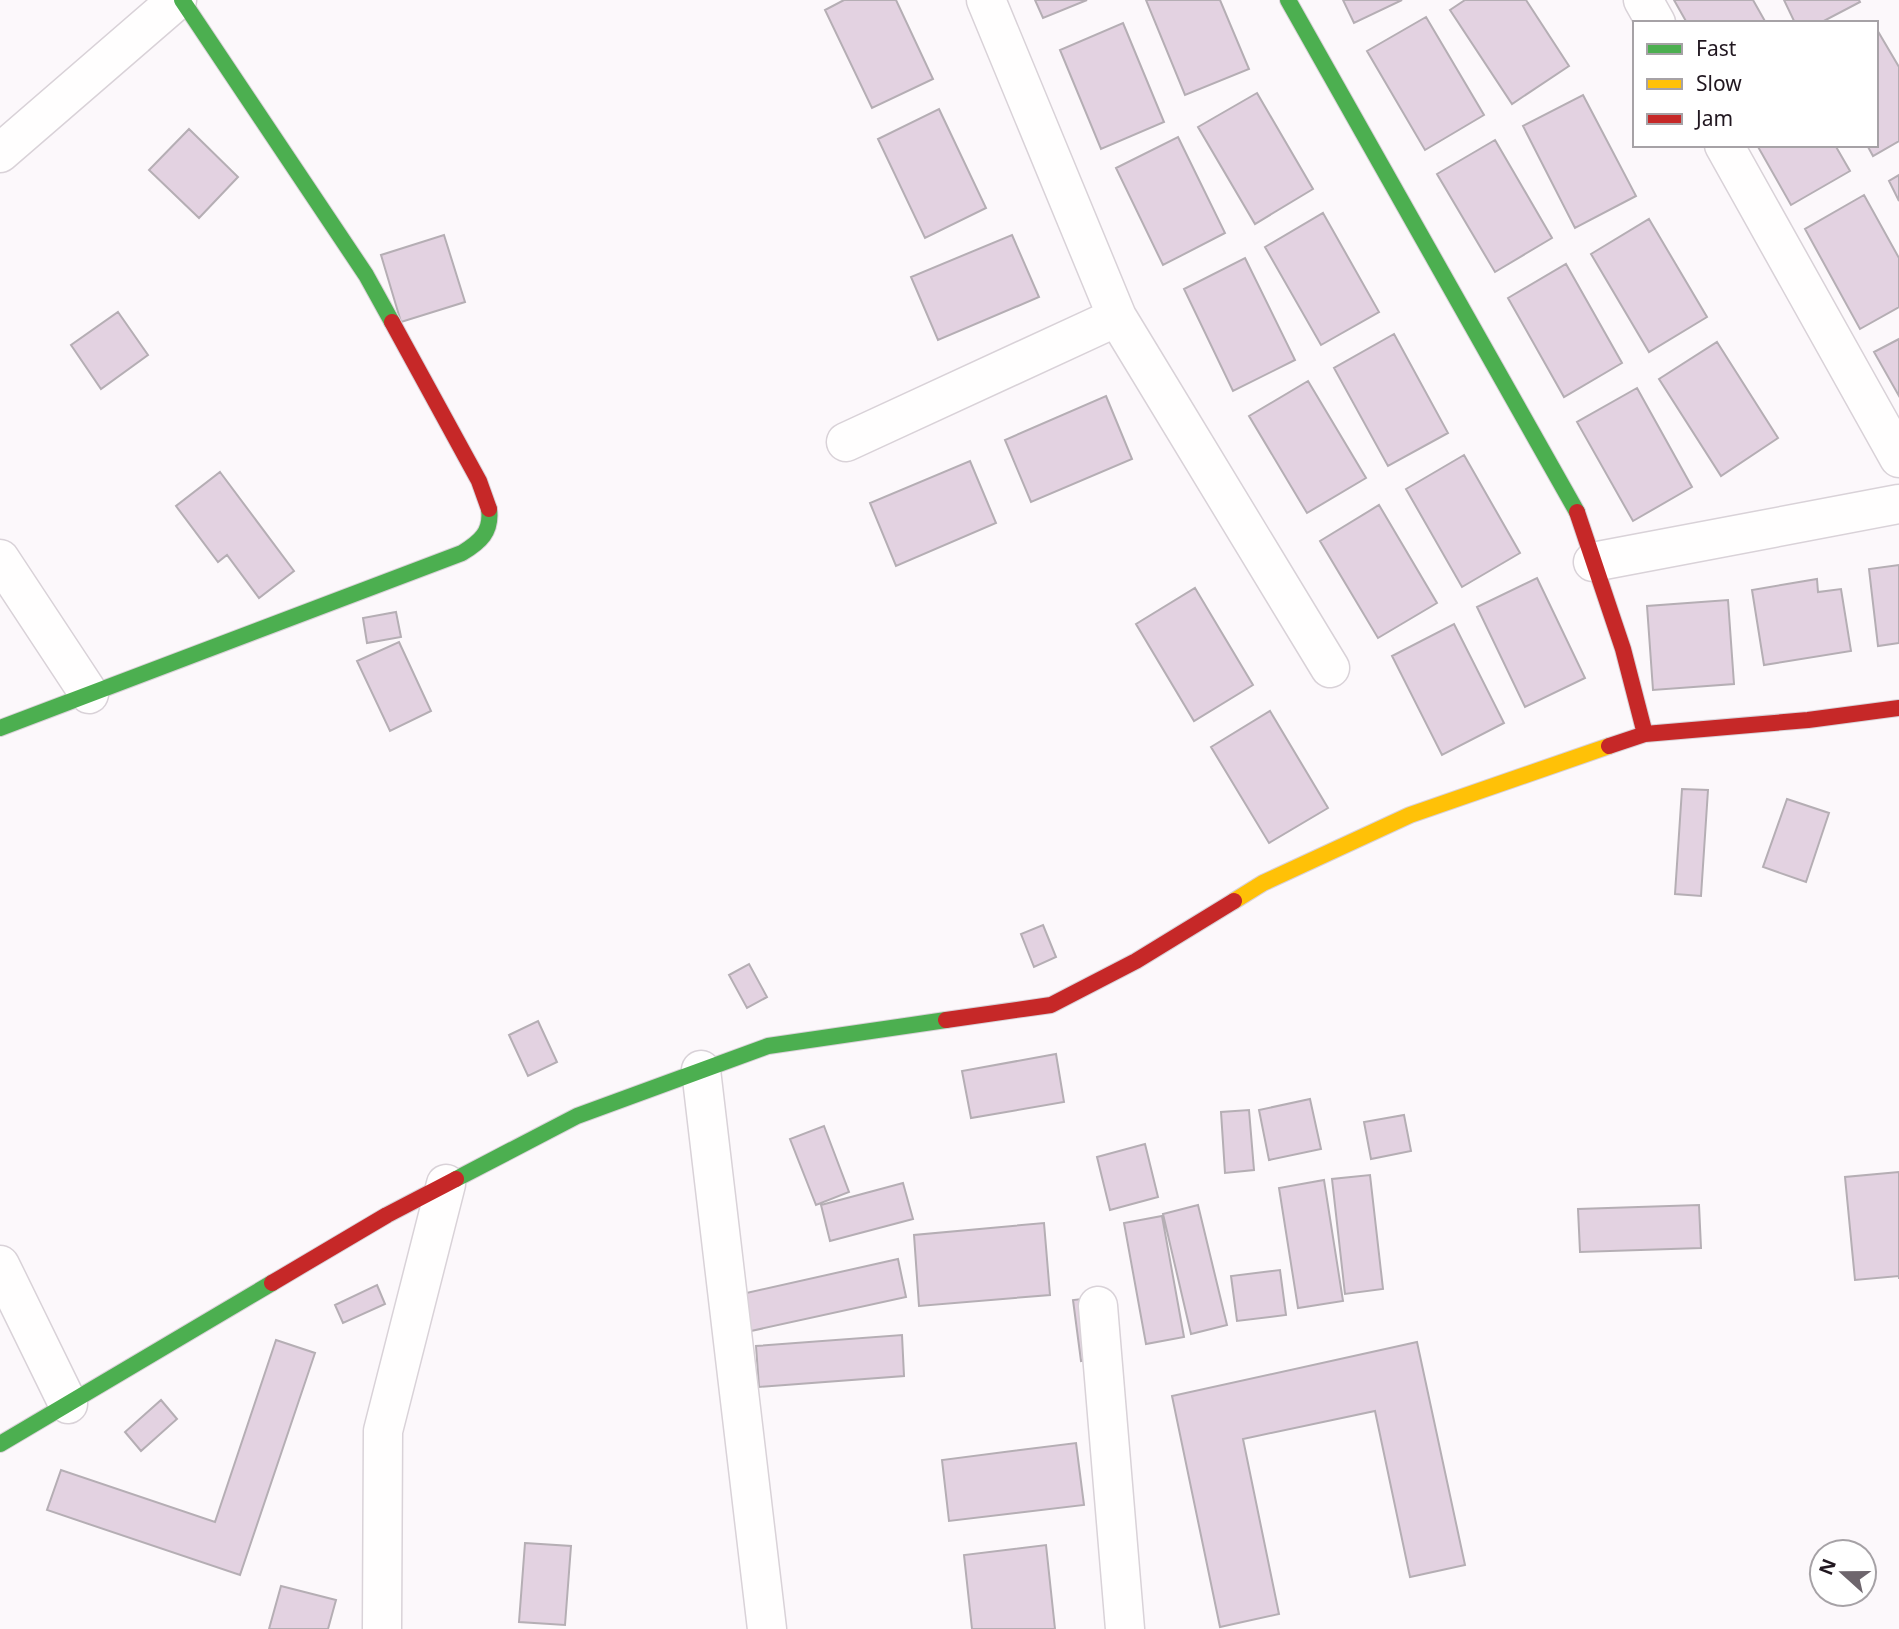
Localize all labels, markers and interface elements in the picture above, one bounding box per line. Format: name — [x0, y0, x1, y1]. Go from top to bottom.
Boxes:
legend — [1633, 21, 1878, 147]
text: Fast — [1696, 34, 1737, 62]
text: Slow — [1696, 69, 1742, 97]
text: Jam — [1694, 104, 1733, 132]
north arrow — [1808, 1538, 1878, 1608]
text: N — [1812, 1555, 1842, 1579]

